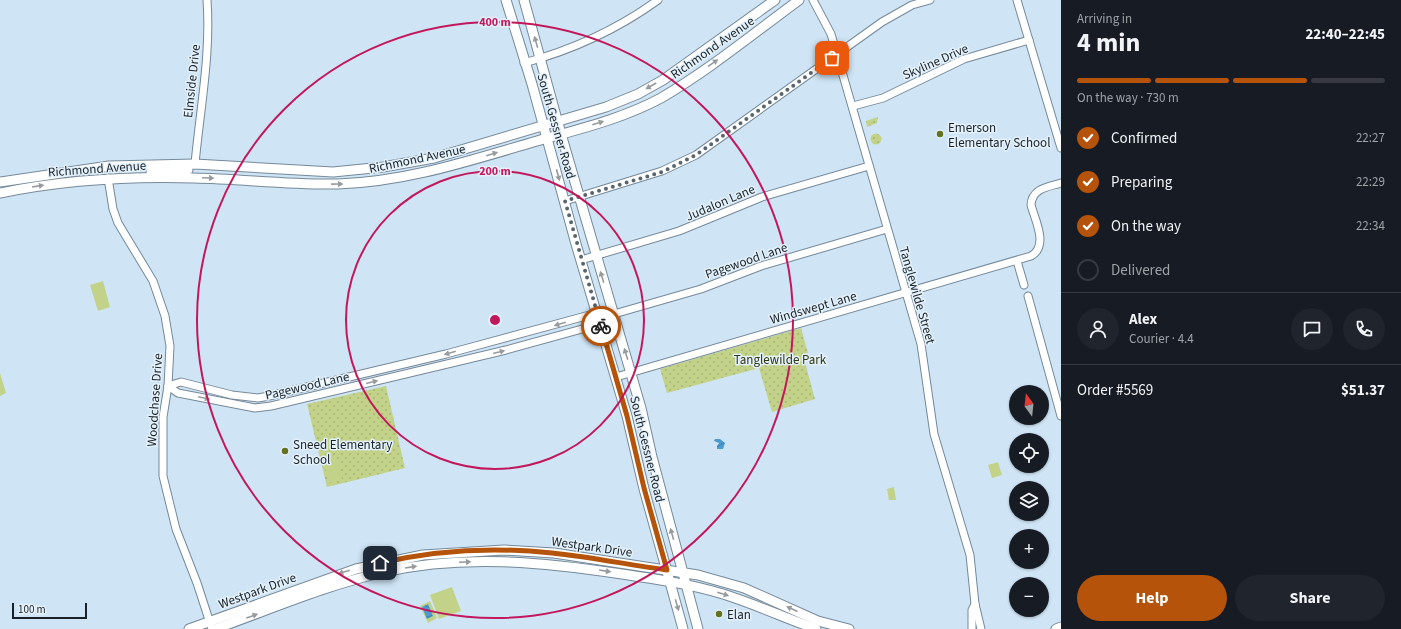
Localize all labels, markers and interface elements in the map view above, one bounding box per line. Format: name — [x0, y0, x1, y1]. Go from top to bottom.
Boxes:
text: Arriving in — [1077, 10, 1132, 28]
street label: Richmond Avenue — [667, 12, 758, 83]
text: 400 m — [479, 14, 511, 31]
text: 4 min — [1077, 24, 1140, 61]
text: 22:40–22:45 — [1305, 24, 1385, 45]
one-way arrow — [533, 36, 539, 48]
street label: Skyline Drive — [900, 39, 971, 84]
pin — [815, 41, 849, 75]
street label: Elmside Drive — [179, 43, 205, 119]
icon: bag — [821, 47, 843, 69]
one-way arrow — [707, 59, 718, 67]
street label: South Gessner Road — [532, 71, 580, 181]
one-way arrow — [645, 83, 657, 90]
text: On the way · 730 m — [1077, 89, 1179, 107]
place label: Emerson Elementary School — [948, 119, 1050, 152]
one-way arrow — [593, 120, 605, 126]
icon: check — [1077, 127, 1099, 149]
text: Confirmed — [1111, 128, 1177, 149]
marker: Emerson Elementary School — [935, 129, 945, 139]
text: 22:27 — [1356, 129, 1385, 147]
street label: Richmond Avenue — [367, 140, 467, 178]
one-way arrow — [486, 151, 498, 157]
street label: Richmond Avenue — [47, 157, 147, 181]
text: 200 m — [479, 163, 511, 180]
one-way arrow — [555, 170, 561, 182]
icon: check — [1077, 171, 1099, 193]
text: Preparing — [1111, 172, 1172, 193]
text: 22:29 — [1356, 173, 1385, 191]
one-way arrow — [201, 175, 214, 182]
street label: Judalon Lane — [683, 180, 758, 226]
one-way arrow — [331, 181, 344, 187]
one-way arrow — [32, 183, 44, 189]
icon: check — [1077, 215, 1099, 237]
text: On the way — [1111, 216, 1181, 237]
text: 22:34 — [1356, 217, 1385, 235]
street label: Pagewood Lane — [703, 238, 790, 283]
street label: Tanglewilde Street — [894, 244, 940, 347]
text: Delivered — [1111, 260, 1170, 281]
one-way arrow — [599, 271, 605, 283]
street label: Windswept Lane — [768, 287, 859, 329]
courier — [581, 306, 621, 346]
button: person — [1077, 308, 1119, 350]
button: chat — [1291, 308, 1333, 350]
button: phone — [1343, 308, 1385, 350]
text: Alex — [1129, 309, 1157, 330]
centre of rings — [488, 313, 502, 327]
icon: bike — [590, 315, 612, 337]
one-way arrow — [554, 321, 566, 327]
text: Courier · 4.4 — [1129, 330, 1194, 348]
one-way arrow — [493, 348, 505, 354]
one-way arrow — [623, 348, 629, 360]
one-way arrow — [443, 351, 456, 357]
park label: Tanglewilde Park — [734, 351, 827, 369]
street label: Woodchase Drive — [143, 353, 167, 447]
street label: Pagewood Lane — [263, 368, 351, 404]
one-way arrow — [366, 378, 379, 384]
text: Order #5569 — [1077, 380, 1153, 401]
text: $51.37 — [1341, 380, 1385, 401]
north arrow — [1009, 385, 1049, 425]
map controls — [1009, 385, 1049, 617]
street label: South Gessner Road — [625, 394, 669, 504]
one-way arrow — [198, 395, 211, 401]
button: locate — [1009, 433, 1049, 473]
place label: Sneed Elementary School — [293, 436, 392, 469]
marker: Sneed Elementary School — [280, 446, 290, 456]
button: layers — [1009, 481, 1049, 521]
one-way arrow — [669, 528, 675, 540]
button: + — [1009, 529, 1049, 569]
street label: Westpark Drive — [550, 532, 633, 562]
pin — [363, 546, 397, 580]
icon: home — [369, 552, 391, 574]
one-way arrow — [459, 559, 471, 566]
one-way arrow — [405, 564, 418, 570]
one-way arrow — [599, 568, 611, 574]
street label: Westpark Drive — [216, 569, 299, 613]
one-way arrow — [337, 569, 349, 575]
button: Help — [1077, 575, 1227, 621]
button: Share — [1235, 575, 1385, 621]
button: − — [1009, 577, 1049, 617]
one-way arrow — [717, 591, 729, 597]
one-way arrow — [674, 600, 680, 612]
scale bar — [12, 601, 87, 620]
text: 100 m — [18, 602, 46, 617]
one-way arrow — [785, 605, 797, 611]
place label: Elan — [727, 606, 751, 624]
marker: Elan — [714, 609, 724, 619]
one-way arrow — [246, 612, 258, 618]

